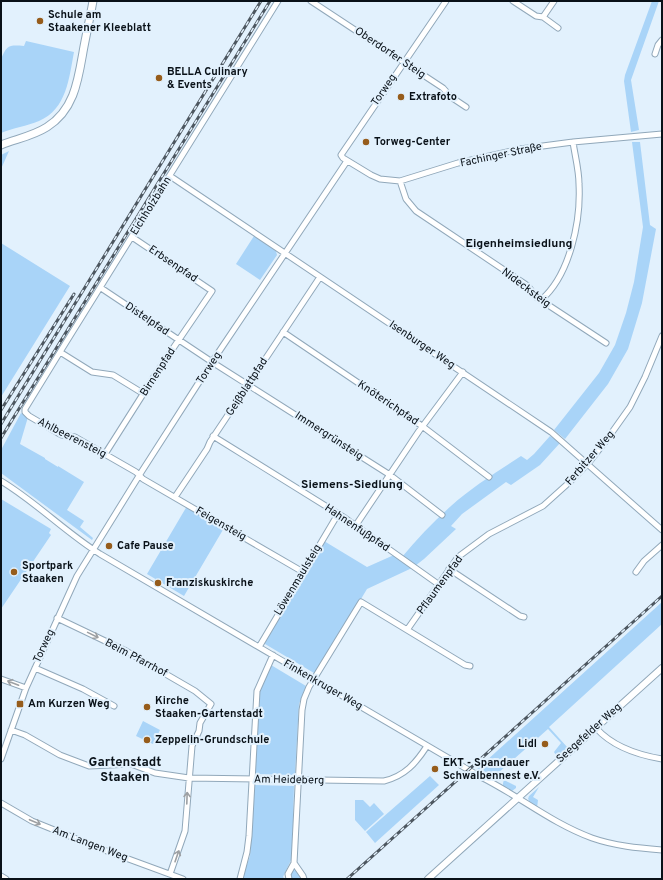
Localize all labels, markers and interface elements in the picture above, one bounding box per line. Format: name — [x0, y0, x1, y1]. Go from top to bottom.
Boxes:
place label: Schule am Staakener Kleeblatt — [48, 8, 151, 35]
marker: Schule am Staakener Kleeblatt — [35, 16, 45, 26]
street label: Oberdorfer Steig — [352, 24, 428, 82]
place label: BELLA Culinary & Events — [167, 65, 248, 92]
street label: Torweg — [368, 71, 400, 109]
marker: BELLA Culinary & Events — [154, 73, 164, 83]
place label: Extrafoto — [409, 90, 457, 104]
marker: Extrafoto — [396, 92, 406, 102]
place label: Torweg-Center — [374, 135, 451, 149]
marker: Torweg-Center — [361, 137, 371, 147]
street label: Fachinger Straße — [459, 139, 543, 170]
street label: Eichholzbahn — [127, 174, 175, 238]
district label: Eigenheimsiedlung — [465, 236, 573, 252]
street label: Erbsenpfad — [146, 243, 200, 285]
street label: Nidecksteig — [499, 265, 553, 311]
street label: Distelpfad — [122, 299, 172, 339]
street label: Isenburger Weg — [386, 318, 458, 372]
street label: Birnenpfad — [137, 345, 179, 399]
street label: Torweg — [193, 349, 225, 387]
street label: Geißblattpfad — [223, 355, 271, 419]
street label: Knöterichpfad — [355, 377, 421, 429]
street label: Immergrünsteig — [292, 409, 366, 463]
street label: Ahlbeerensteig — [35, 415, 109, 461]
street label: Ferbitzer Weg — [562, 428, 618, 488]
district label: Siemens-Siedlung — [301, 477, 403, 493]
street label: Hahnenfußpfad — [322, 501, 392, 555]
street label: Feigensteig — [193, 504, 249, 544]
place label: Cafe Pause — [117, 539, 174, 553]
marker: Cafe Pause — [104, 541, 114, 551]
street label: Löwenmaulsteig — [271, 542, 325, 618]
street label: Pflaumenpfad — [414, 553, 466, 617]
place label: Sportpark Staaken — [22, 559, 73, 586]
marker: Sportpark Staaken — [9, 567, 19, 577]
place label: Franziskuskirche — [166, 576, 253, 590]
marker: Franziskuskirche — [153, 578, 163, 588]
street label: Torweg — [30, 627, 58, 665]
one-way arrow — [86, 632, 98, 639]
street label: Beim Pfarrhof — [102, 636, 170, 681]
street label: Finkenkruger Weg — [281, 657, 365, 713]
one-way arrow — [8, 679, 20, 687]
place label: Kirche Staaken-Gartenstadt — [155, 694, 263, 721]
place label: Am Kurzen Weg — [28, 697, 110, 711]
marker: Am Kurzen Weg — [15, 699, 25, 709]
street label: Seegefelder Weg — [554, 700, 624, 766]
marker: Kirche Staaken-Gartenstadt — [142, 702, 152, 712]
place label: Zeppelin-Grundschule — [155, 733, 269, 747]
marker: Zeppelin-Grundschule — [142, 735, 152, 745]
place label: Lidl — [518, 737, 537, 751]
marker: Lidl — [540, 739, 550, 749]
district label: Gartenstadt Staaken — [89, 755, 161, 786]
place label: EKT - Spandauer Schwalbennest e.V. — [443, 756, 541, 783]
marker: EKT - Spandauer Schwalbennest e.V. — [430, 764, 440, 774]
street label: Am Heideberg — [254, 772, 324, 788]
one-way arrow — [184, 792, 191, 805]
one-way arrow — [28, 819, 40, 826]
street label: Am Langen Weg — [50, 823, 130, 865]
one-way arrow — [174, 850, 182, 862]

